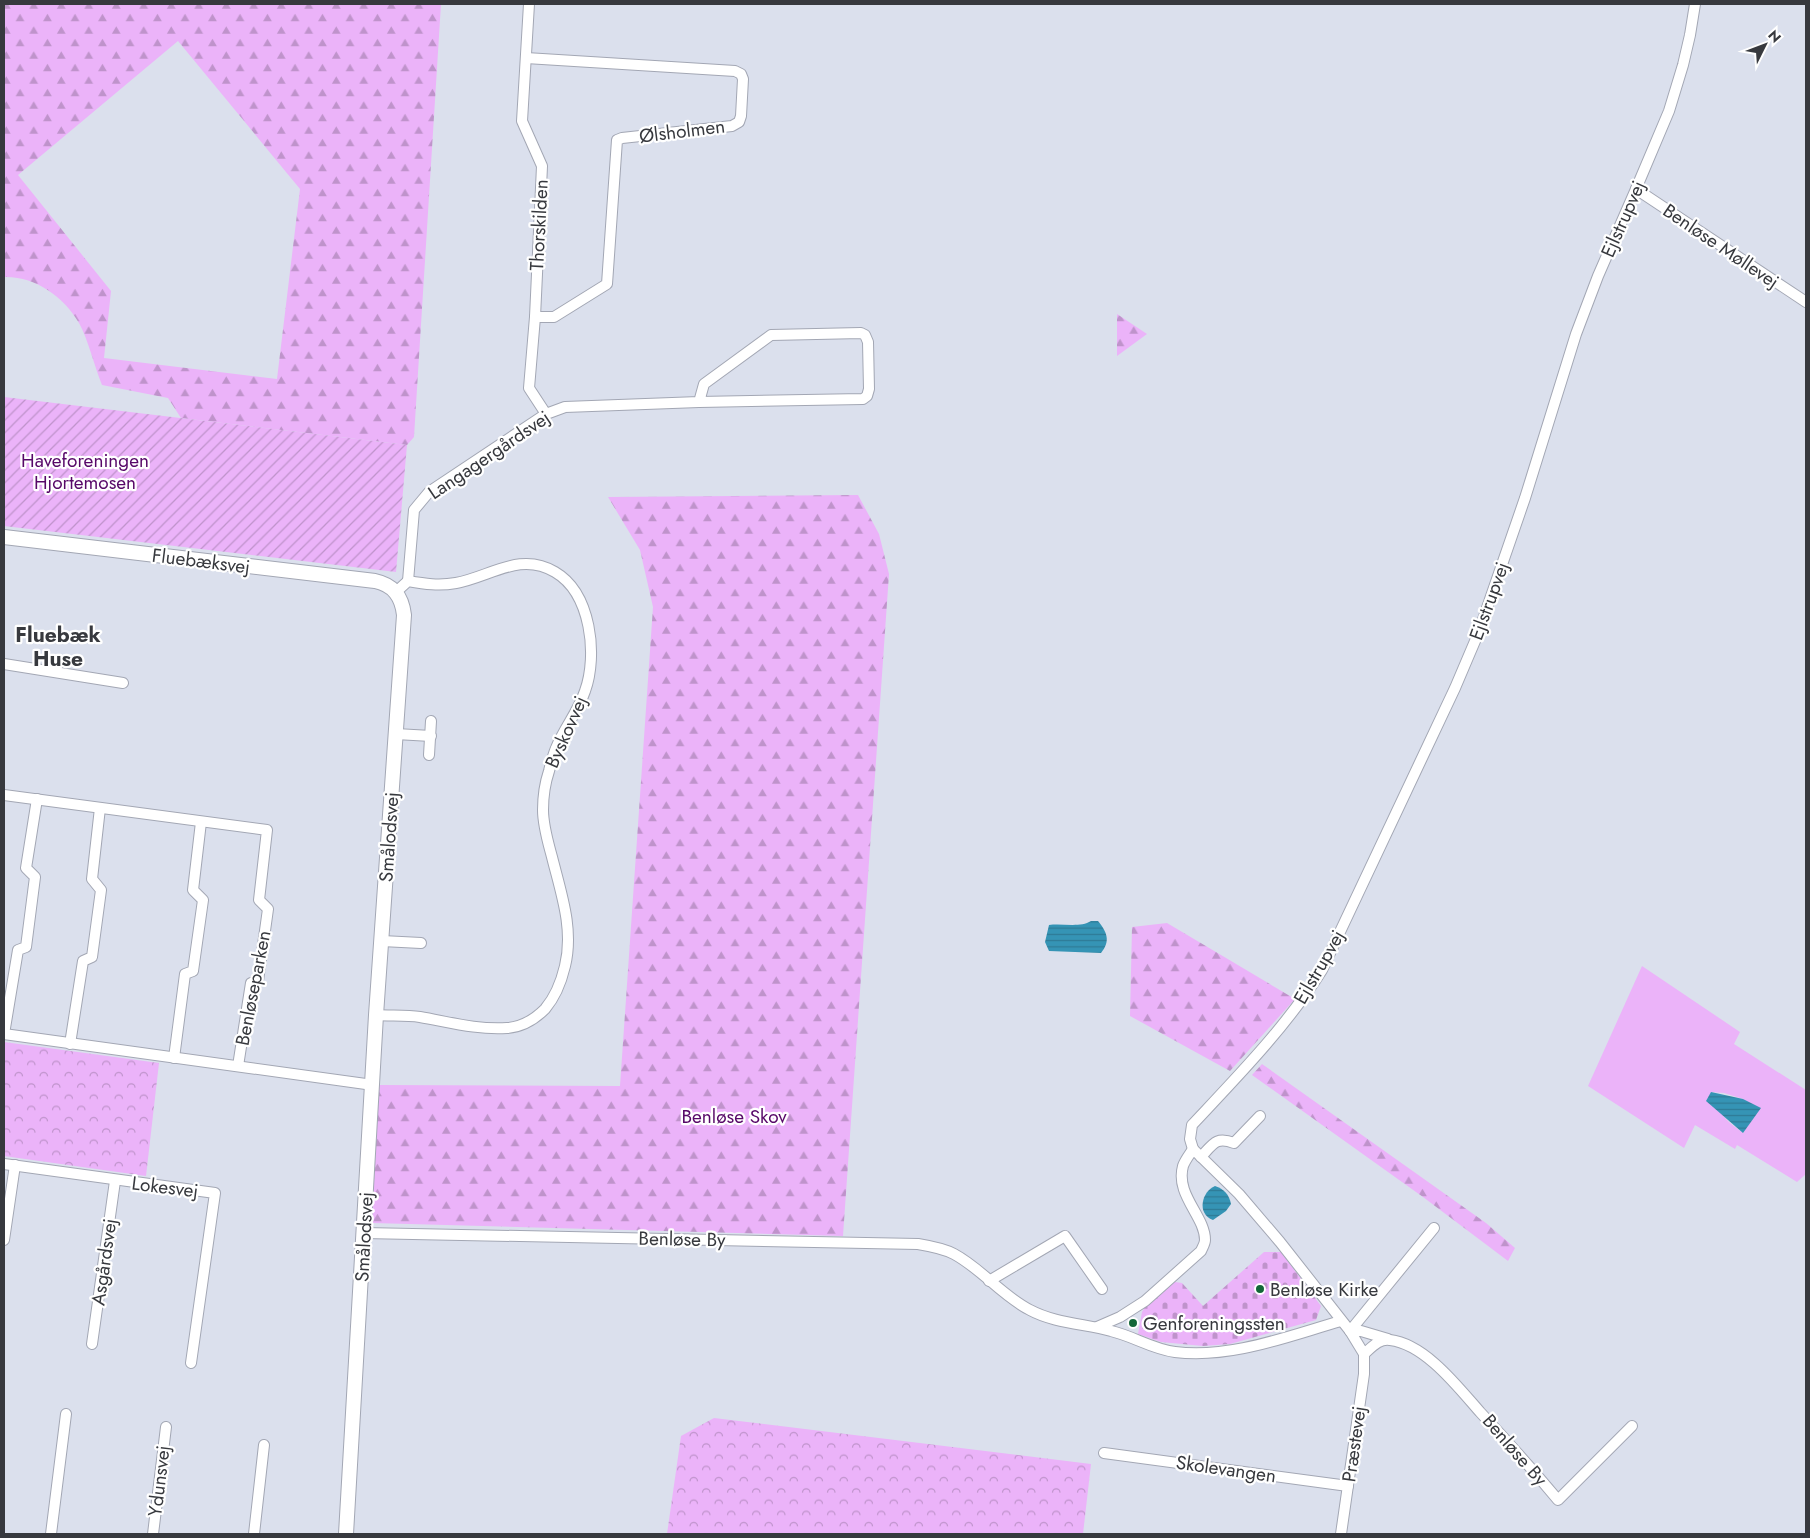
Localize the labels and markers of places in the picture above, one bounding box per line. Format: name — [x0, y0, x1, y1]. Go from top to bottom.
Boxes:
place label: Benløse Kirke — [1270, 1276, 1379, 1303]
marker: Benløse Kirke — [1254, 1283, 1266, 1295]
place label: Genforeningssten — [1143, 1310, 1285, 1337]
marker: Genforeningssten — [1127, 1317, 1139, 1329]

